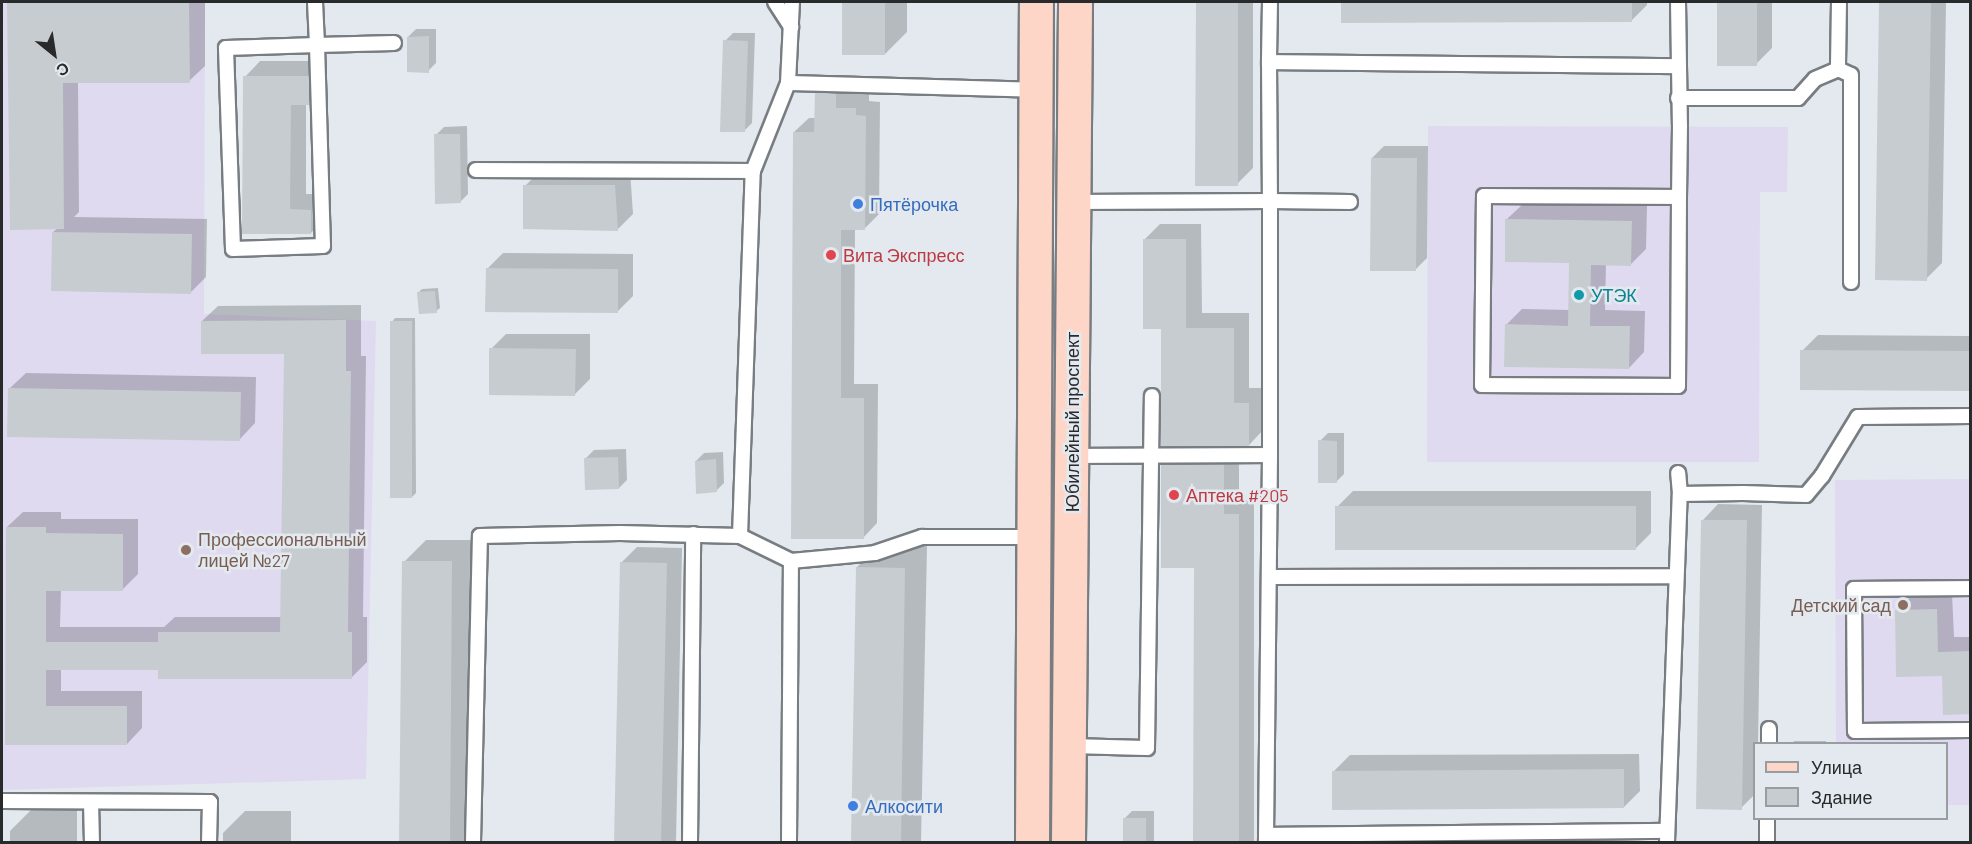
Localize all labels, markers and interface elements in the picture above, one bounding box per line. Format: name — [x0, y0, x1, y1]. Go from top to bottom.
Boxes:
north arrow — [24, 24, 84, 84]
text: С — [53, 59, 73, 81]
place label: Пятёрочка — [870, 193, 958, 215]
marker: Пятёрочка — [851, 197, 865, 211]
place label: Вита Экспресс — [843, 244, 964, 266]
marker: Вита Экспресс — [824, 248, 838, 262]
place label: УТЭК — [1591, 284, 1637, 306]
marker: УТЭК — [1572, 288, 1586, 302]
street label: Юбилейный проспект — [1061, 332, 1083, 512]
place label: Аптека #205 — [1186, 484, 1289, 506]
marker: Аптека #205 — [1167, 488, 1181, 502]
place label: Профессиональный лицей №27 — [198, 529, 367, 572]
marker: Профессиональный лицей №27 — [179, 543, 193, 557]
place label: Детский сад — [1791, 594, 1891, 616]
marker: Детский сад — [1896, 598, 1910, 612]
legend — [1753, 742, 1948, 820]
text: Улица — [1811, 756, 1862, 778]
text: Здание — [1811, 786, 1872, 808]
place label: Алкосити — [865, 795, 943, 817]
marker: Алкосити — [846, 799, 860, 813]

